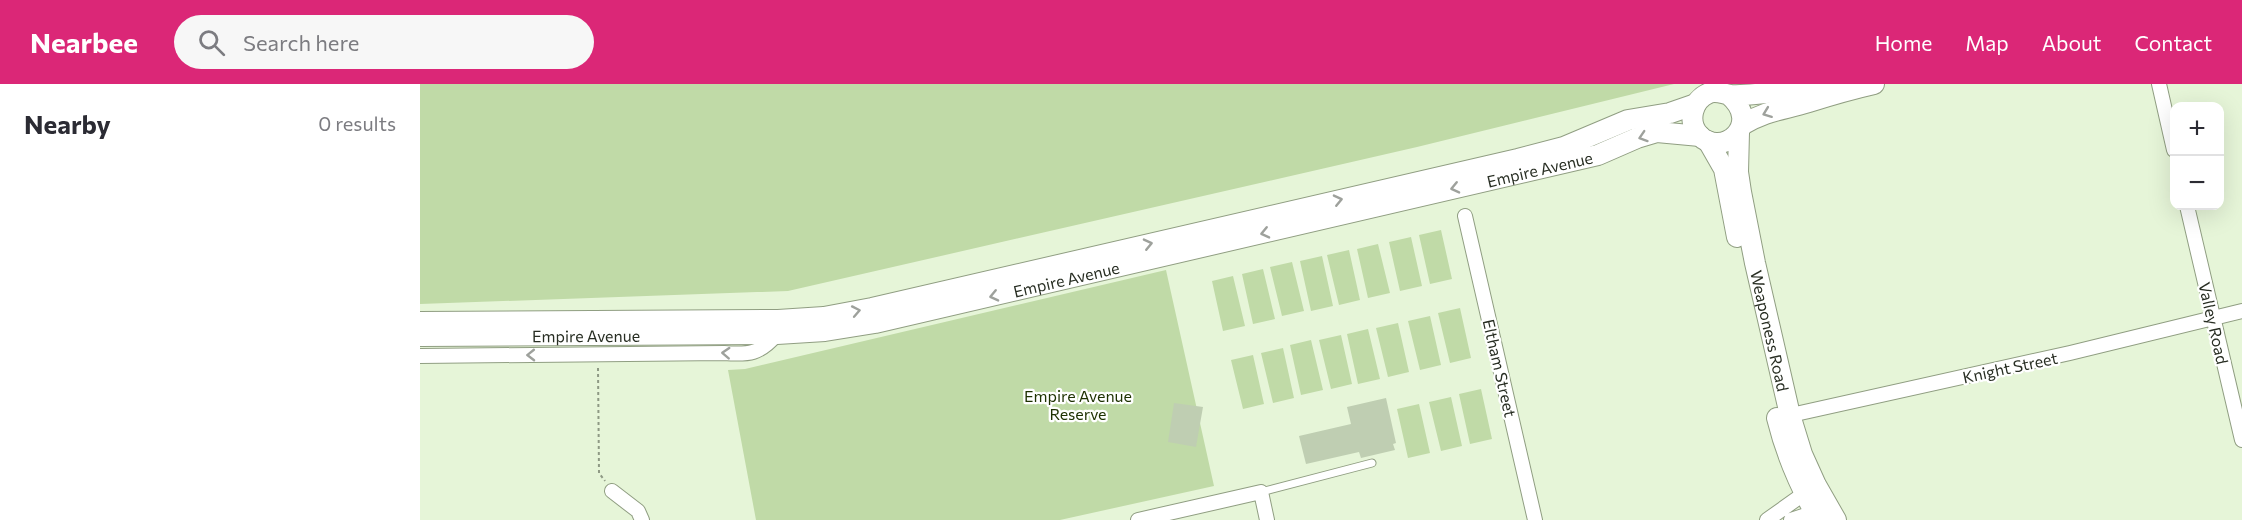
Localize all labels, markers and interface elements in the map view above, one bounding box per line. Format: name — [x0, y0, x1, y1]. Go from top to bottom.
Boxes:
search box — [174, 15, 594, 69]
text: Nearbee — [30, 25, 138, 59]
icon: search — [195, 26, 228, 59]
text: Search here — [243, 29, 359, 56]
text: Home — [1875, 30, 1932, 55]
text: Map — [1965, 30, 2009, 55]
text: About — [2042, 30, 2101, 55]
text: Contact — [2134, 30, 2212, 55]
map controls — [2170, 102, 2224, 210]
button: + — [2170, 102, 2224, 156]
one-way arrow — [1762, 106, 1773, 118]
text: Nearby — [24, 108, 111, 139]
text: 0 results — [318, 111, 396, 135]
one-way arrow — [1638, 129, 1649, 142]
street label: Empire Avenue — [1485, 147, 1594, 190]
button: − — [2170, 156, 2224, 210]
one-way arrow — [1451, 181, 1461, 194]
one-way arrow — [1333, 195, 1343, 208]
one-way arrow — [1261, 225, 1271, 238]
one-way arrow — [1143, 239, 1153, 252]
street label: Empire Avenue — [1011, 257, 1121, 300]
street label: Weaponess Road — [1747, 268, 1794, 393]
street label: Valley Road — [2195, 280, 2233, 366]
one-way arrow — [989, 288, 999, 301]
one-way arrow — [851, 305, 861, 318]
street label: Eltham Street — [1480, 317, 1521, 419]
street label: Empire Avenue — [532, 325, 640, 345]
one-way arrow — [722, 347, 731, 360]
one-way arrow — [527, 348, 536, 361]
street label: Knight Street — [1961, 348, 2060, 386]
park label: Empire Avenue Reserve — [1024, 386, 1132, 423]

